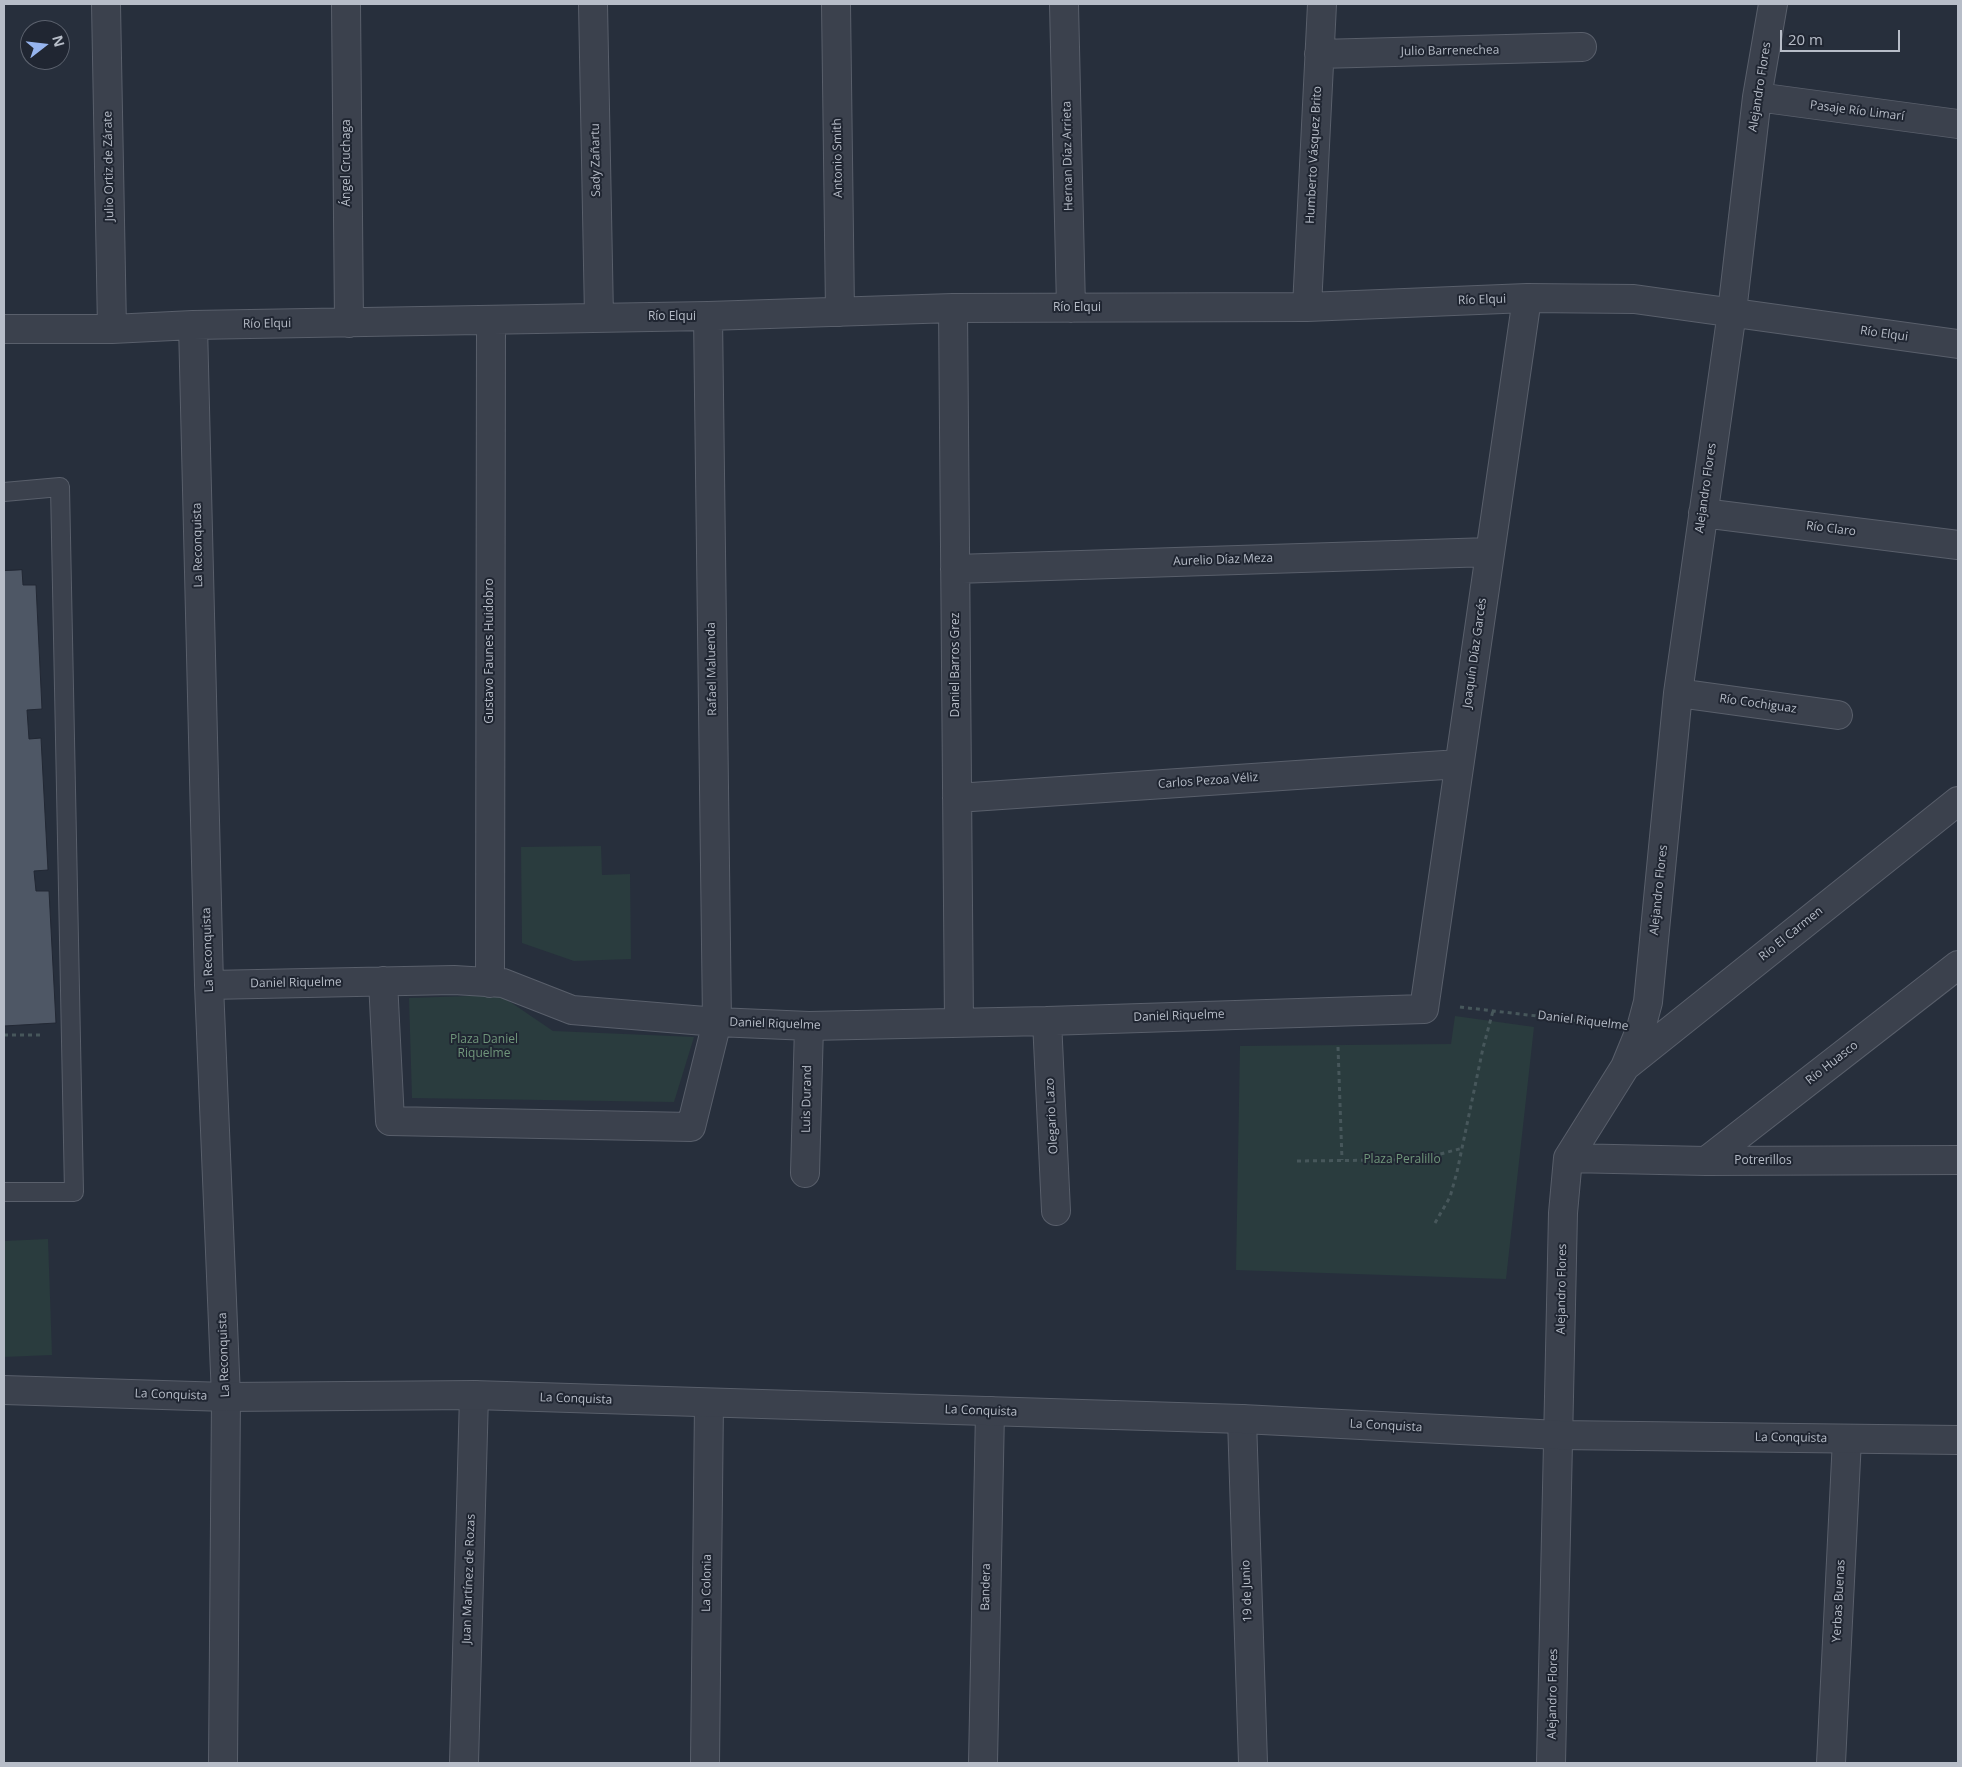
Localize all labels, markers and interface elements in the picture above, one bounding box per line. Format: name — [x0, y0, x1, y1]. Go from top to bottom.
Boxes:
north arrow — [20, 20, 70, 70]
scale bar — [1782, 20, 1902, 52]
text: 20 m — [1788, 29, 1823, 49]
text: N — [48, 33, 70, 49]
street label: Alejandro Flores — [1746, 41, 1774, 133]
street label: Julio Barrenechea — [1401, 43, 1499, 59]
street label: Humberto Vásquez Brito — [1303, 86, 1325, 224]
street label: Pasaje Río Limarí — [1809, 98, 1905, 124]
street label: Hernan Díaz Arrieta — [1060, 101, 1076, 211]
street label: Julio Ortiz de Zárate — [101, 111, 117, 221]
street label: Antonio Smith — [830, 118, 846, 198]
street label: Ángel Cruchaga — [340, 119, 354, 207]
street label: Sady Zañartu — [588, 123, 604, 197]
street label: Río Elqui — [1458, 292, 1506, 308]
street label: Río Elqui — [1053, 301, 1101, 315]
street label: Río Elqui — [648, 310, 696, 324]
street label: Río Elqui — [243, 316, 291, 332]
street label: Río Elqui — [1859, 324, 1909, 344]
street label: Alejandro Flores — [1693, 442, 1719, 534]
street label: La Reconquista — [190, 502, 206, 588]
street label: Río Claro — [1805, 519, 1857, 539]
street label: Aurelio Díaz Meza — [1173, 551, 1273, 569]
street label: Gustavo Faunes Huidobro — [483, 578, 497, 724]
street label: Joaquín Díaz Garcés — [1460, 597, 1490, 709]
street label: Daniel Barros Grez — [949, 613, 963, 717]
street label: Rafael Maluenda — [704, 622, 720, 716]
street label: Río Cochiguaz — [1718, 691, 1798, 717]
street label: Carlos Pezoa Véliz — [1157, 770, 1259, 792]
street label: Alejandro Flores — [1647, 844, 1671, 936]
street label: Río El Carmen — [1756, 904, 1826, 964]
street label: La Reconquista — [199, 907, 217, 993]
street label: Daniel Riquelme — [250, 975, 342, 991]
street label: Daniel Riquelme — [1133, 1007, 1225, 1025]
street label: Daniel Riquelme — [1537, 1008, 1629, 1034]
street label: Daniel Riquelme — [729, 1015, 821, 1033]
park label: Plaza Daniel Riquelme — [450, 1033, 518, 1061]
street label: Río Huasco — [1803, 1038, 1861, 1088]
street label: Luis Durand — [799, 1065, 815, 1133]
street label: Olegario Lazo — [1043, 1078, 1061, 1154]
park label: Plaza Peralillo — [1363, 1153, 1441, 1167]
street label: Potrerillos — [1734, 1154, 1792, 1168]
street label: Alejandro Flores — [1554, 1243, 1570, 1335]
street label: La Reconquista — [215, 1312, 233, 1398]
street label: La Conquista — [134, 1387, 208, 1403]
street label: La Conquista — [539, 1391, 613, 1407]
street label: La Conquista — [944, 1403, 1018, 1419]
street label: La Conquista — [1349, 1417, 1423, 1435]
street label: La Conquista — [1755, 1430, 1827, 1446]
street label: Juan Martínez de Rozas — [460, 1514, 478, 1644]
street label: La Colonia — [699, 1554, 715, 1612]
street label: Yerbas Buenas — [1830, 1559, 1848, 1643]
street label: 19 de Junio — [1239, 1560, 1255, 1622]
street label: Bandera — [978, 1563, 994, 1611]
street label: Alejandro Flores — [1545, 1648, 1561, 1740]

